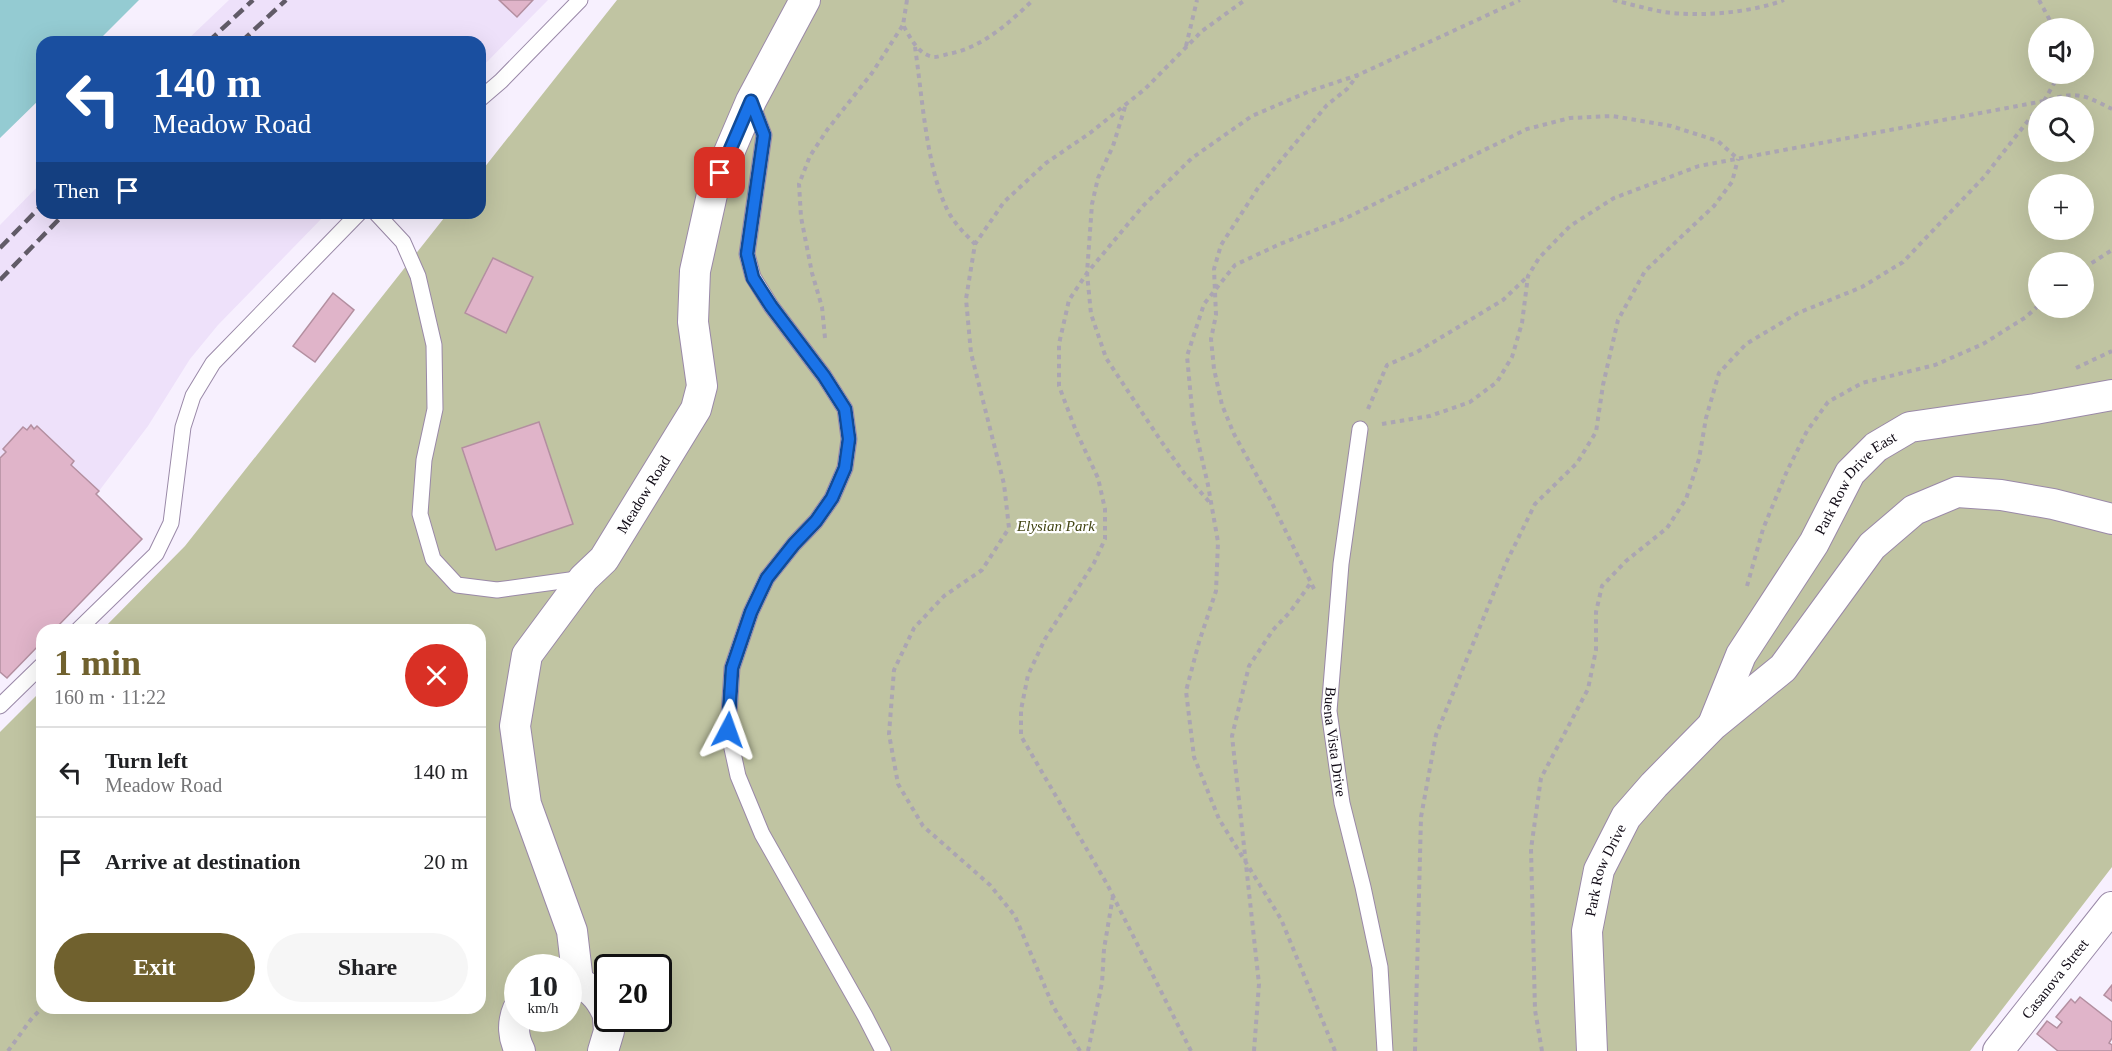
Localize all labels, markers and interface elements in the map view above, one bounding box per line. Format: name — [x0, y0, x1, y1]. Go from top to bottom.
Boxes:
map controls — [2028, 18, 2094, 318]
button: sound — [2028, 18, 2094, 84]
icon: left — [54, 60, 132, 138]
text: 140 m — [153, 60, 262, 106]
button: search — [2028, 96, 2094, 162]
text: Meadow Road — [153, 109, 311, 139]
pin — [694, 147, 745, 198]
icon: arrive — [703, 156, 736, 189]
icon: arrive — [111, 174, 144, 207]
button: + — [2028, 174, 2094, 240]
text: Then — [54, 178, 99, 203]
button: − — [2028, 252, 2094, 318]
street label: Park Row Drive East — [1812, 428, 1900, 537]
street label: Meadow Road — [614, 453, 674, 536]
park label: Elysian Park — [1016, 518, 1095, 534]
text: 1 min — [54, 643, 141, 683]
button: close — [405, 644, 468, 707]
text: 160 m · 11:22 — [54, 686, 166, 708]
street label: Buena Vista Drive — [1321, 686, 1349, 798]
position arrow — [696, 698, 760, 762]
text: Turn left — [105, 748, 188, 773]
icon: left — [54, 756, 87, 789]
text: 140 m — [412, 759, 468, 784]
text: Meadow Road — [105, 774, 222, 796]
street label: Park Row Drive — [1582, 821, 1629, 918]
icon: arrive — [54, 846, 87, 879]
text: Arrive at destination — [105, 849, 301, 874]
text: 20 m — [423, 849, 468, 874]
button: Exit — [54, 933, 255, 1002]
button: Share — [267, 933, 468, 1002]
street label: Casanova Street — [2019, 935, 2092, 1022]
speed limit sign: 20 — [594, 954, 672, 1032]
text: 10 — [528, 969, 558, 1002]
text: km/h — [528, 1000, 558, 1016]

